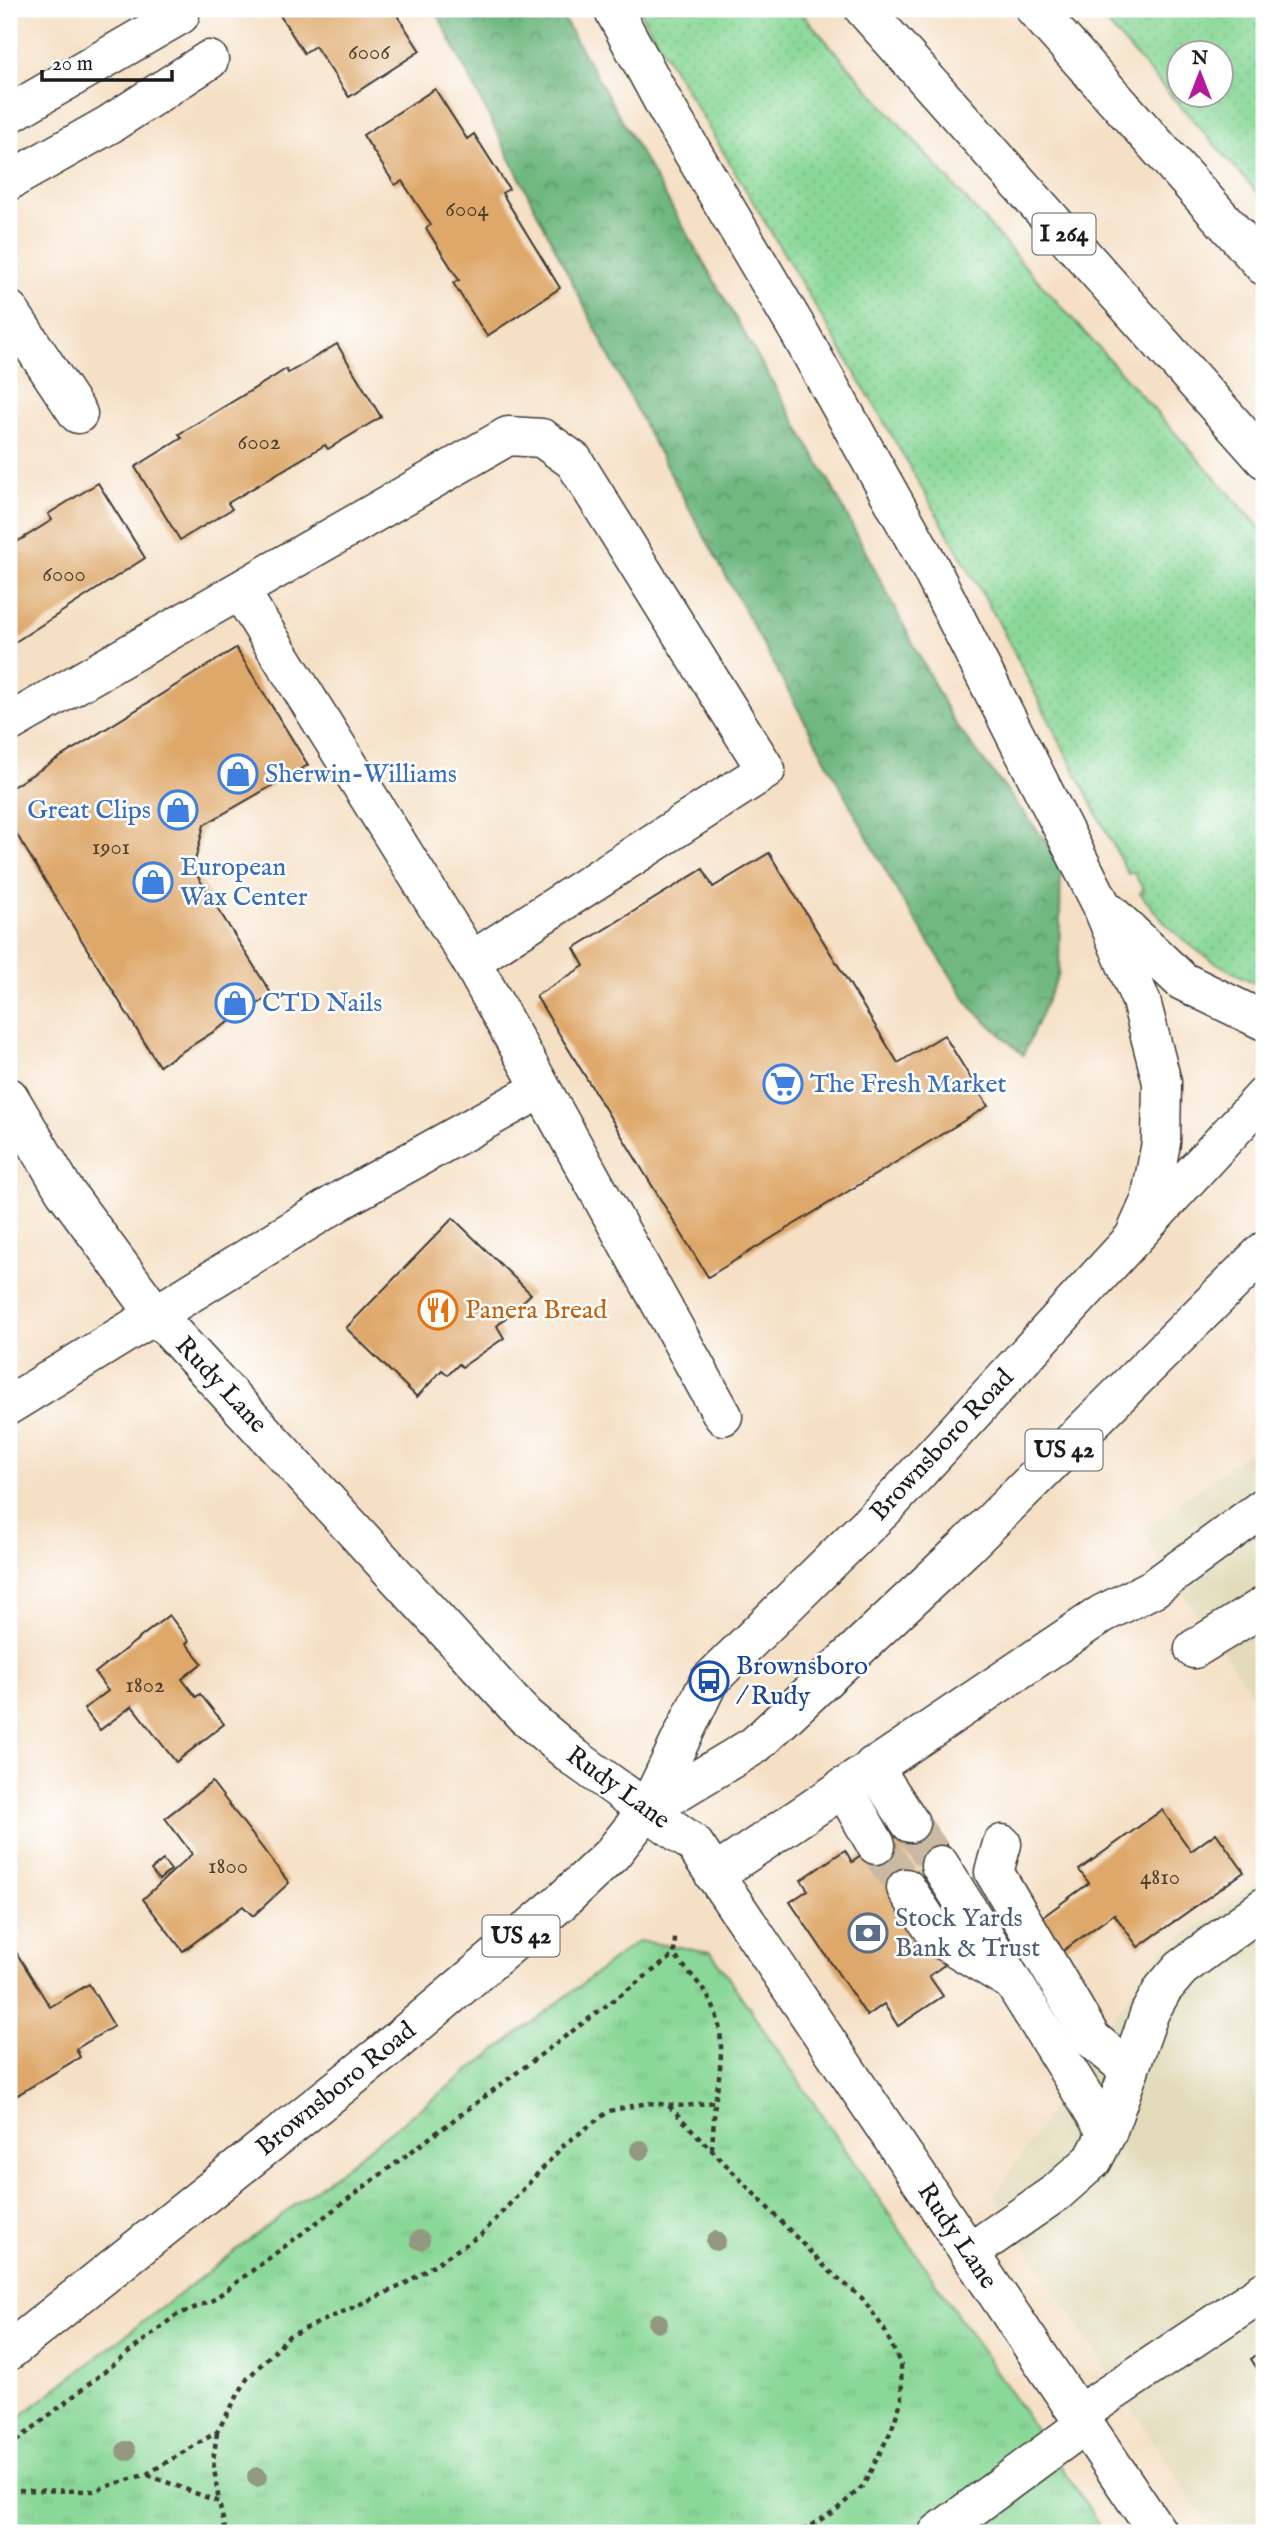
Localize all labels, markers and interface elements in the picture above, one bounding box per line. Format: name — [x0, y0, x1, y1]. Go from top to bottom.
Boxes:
scale bar — [42, 38, 172, 82]
house number: 6006 — [348, 38, 391, 67]
north arrow — [1164, 38, 1234, 108]
text: N — [1191, 47, 1209, 71]
text: 20 m — [52, 51, 93, 78]
house number: 6004 — [445, 195, 490, 224]
road number: I 264 — [1032, 214, 1096, 255]
house number: 6002 — [237, 428, 281, 457]
house number: 6000 — [42, 560, 86, 589]
shop icon: Sherwin-Williams — [217, 753, 259, 795]
place label: Sherwin-Williams — [265, 758, 457, 791]
shop icon: Great Clips — [157, 789, 199, 831]
place label: Great Clips — [27, 794, 151, 827]
house number: 1901 — [92, 833, 130, 862]
place label: European Wax Center — [180, 851, 308, 914]
shop icon: European Wax Center — [132, 861, 174, 903]
shop icon: CTD Nails — [214, 982, 256, 1024]
place label: CTD Nails — [262, 987, 382, 1020]
supermarket icon: The Fresh Market — [762, 1063, 804, 1105]
place label: The Fresh Market — [810, 1068, 1007, 1101]
restaurant icon: Panera Bread — [417, 1289, 459, 1331]
place label: Panera Bread — [465, 1294, 607, 1327]
street label: Rudy Lane — [168, 1330, 274, 1440]
street label: Brownsboro Road — [863, 1362, 1021, 1528]
road number: US 42 — [1026, 1430, 1102, 1470]
place label: Brownsboro / Rudy — [736, 1650, 868, 1713]
bus stop icon: Brownsboro / Rudy — [688, 1660, 730, 1702]
house number: 1802 — [125, 1671, 165, 1700]
street label: Rudy Lane — [559, 1739, 677, 1837]
house number: 1800 — [208, 1852, 248, 1881]
house number: 4810 — [1140, 1863, 1180, 1892]
place label: Stock Yards Bank & Trust — [895, 1902, 1040, 1965]
bank icon: Stock Yards Bank & Trust — [847, 1912, 889, 1954]
road number: US 42 — [482, 1915, 560, 1956]
street label: Brownsboro Road — [249, 2014, 423, 2164]
street label: Rudy Lane — [910, 2177, 1005, 2295]

